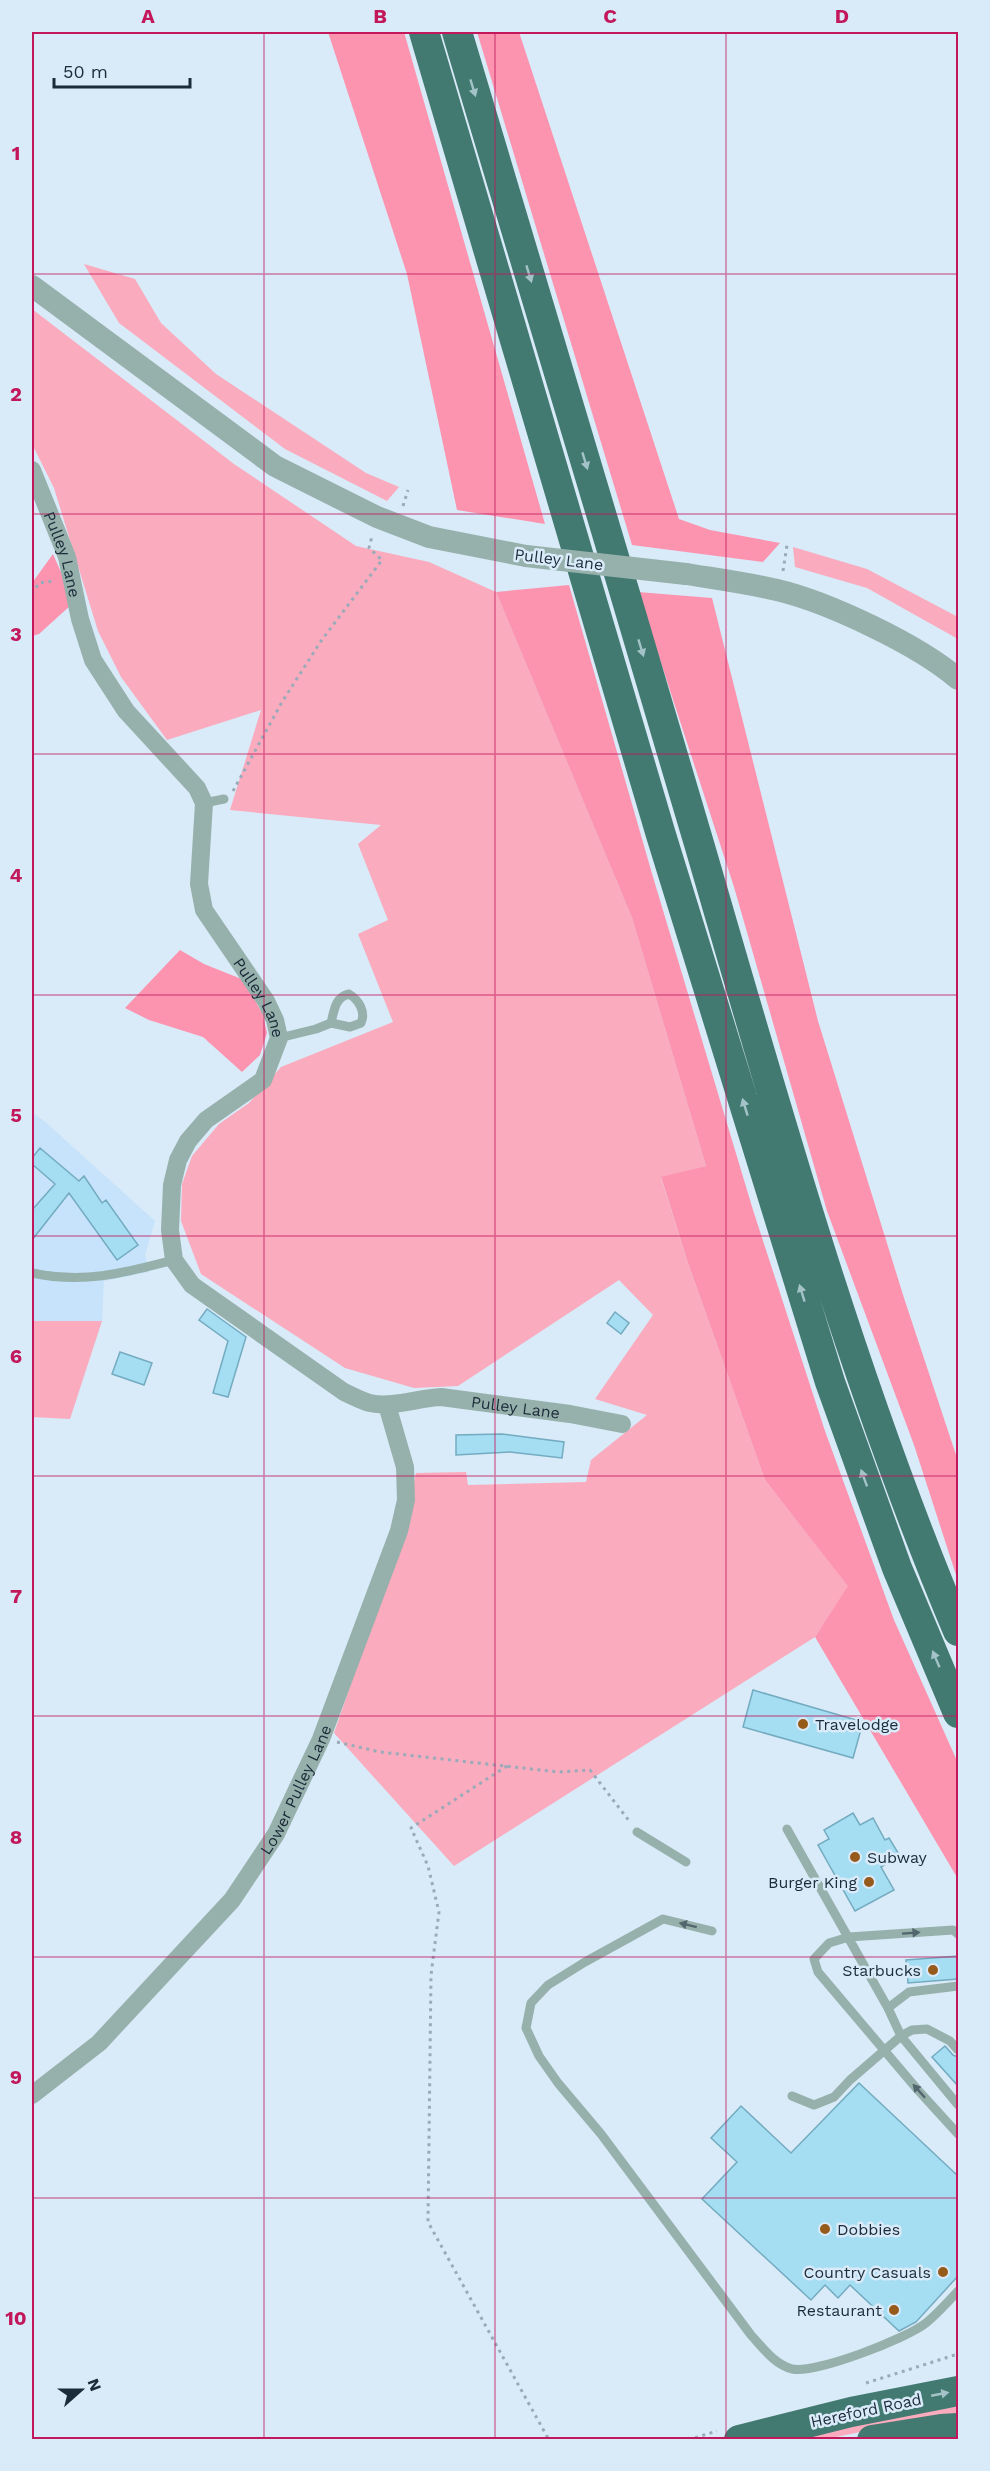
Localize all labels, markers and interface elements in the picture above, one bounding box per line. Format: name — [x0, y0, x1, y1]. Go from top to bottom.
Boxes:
text: A — [141, 4, 155, 28]
text: B — [373, 4, 387, 28]
text: C — [603, 4, 617, 28]
text: D — [835, 4, 849, 28]
scale bar — [54, 51, 190, 89]
text: 50 m — [63, 61, 108, 82]
one-way arrow — [469, 79, 478, 97]
text: 1 — [12, 141, 20, 165]
one-way arrow — [525, 265, 534, 283]
text: 2 — [10, 382, 22, 406]
one-way arrow — [581, 452, 590, 470]
street label: Pulley Lane — [40, 509, 84, 599]
street label: Pulley Lane — [513, 545, 604, 574]
text: 3 — [10, 622, 22, 646]
one-way arrow — [637, 639, 646, 657]
text: 4 — [10, 863, 23, 887]
street label: Pulley Lane — [229, 954, 288, 1040]
one-way arrow — [740, 1098, 749, 1116]
text: 5 — [10, 1103, 22, 1127]
one-way arrow — [797, 1284, 806, 1302]
text: 6 — [10, 1344, 22, 1368]
street label: Pulley Lane — [470, 1392, 561, 1423]
one-way arrow — [859, 1469, 869, 1487]
text: 7 — [10, 1584, 22, 1608]
one-way arrow — [931, 1650, 940, 1668]
place label: Travelodge — [815, 1715, 898, 1734]
marker: Travelodge — [796, 1717, 810, 1731]
street label: Lower Pulley Lane — [256, 1722, 335, 1858]
text: 8 — [10, 1825, 22, 1849]
place label: Subway — [867, 1848, 928, 1867]
marker: Subway — [848, 1850, 862, 1864]
place label: Burger King — [768, 1873, 857, 1892]
marker: Burger King — [862, 1875, 876, 1889]
one-way arrow — [679, 1919, 697, 1929]
one-way arrow — [902, 1928, 921, 1938]
place label: Starbucks — [842, 1961, 921, 1980]
marker: Starbucks — [926, 1963, 940, 1977]
text: 9 — [10, 2065, 22, 2089]
one-way arrow — [913, 2084, 926, 2099]
place label: Dobbies — [837, 2220, 900, 2239]
marker: Dobbies — [818, 2222, 832, 2236]
place label: Country Casuals — [803, 2263, 931, 2282]
marker: Country Casuals — [936, 2265, 950, 2279]
place label: Restaurant — [796, 2301, 882, 2320]
marker: Restaurant — [887, 2303, 901, 2317]
text: 10 — [5, 2306, 27, 2330]
north arrow — [51, 2360, 111, 2420]
text: N — [84, 2376, 106, 2394]
street label: Hereford Road — [809, 2389, 923, 2432]
one-way arrow — [930, 2389, 949, 2398]

